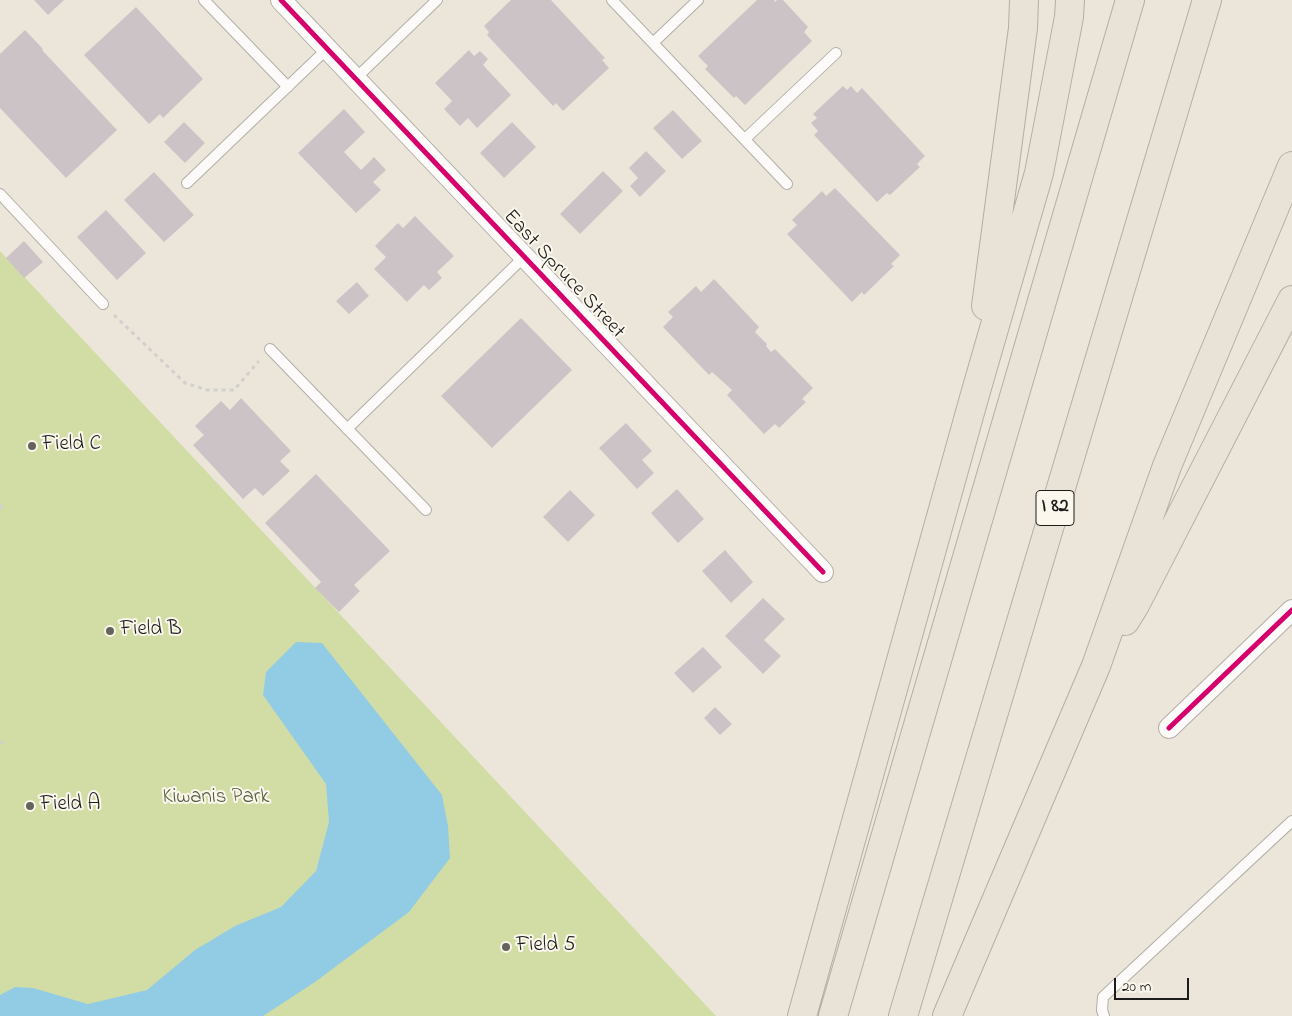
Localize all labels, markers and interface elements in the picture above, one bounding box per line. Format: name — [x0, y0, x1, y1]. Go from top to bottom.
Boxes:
street label: East Spruce Street — [497, 205, 629, 345]
place label: Field C — [42, 433, 101, 459]
marker: Field C — [26, 440, 38, 452]
road number: I 82 — [1036, 490, 1074, 526]
place label: Field B — [120, 618, 182, 644]
marker: Field B — [104, 625, 116, 637]
park label: Kiwanis Park — [162, 786, 270, 812]
place label: Field A — [40, 793, 100, 819]
marker: Field A — [24, 800, 36, 812]
place label: Field 5 — [516, 934, 575, 960]
marker: Field 5 — [500, 941, 512, 953]
scale bar — [1117, 968, 1192, 1000]
text: 20 m — [1122, 976, 1151, 998]

